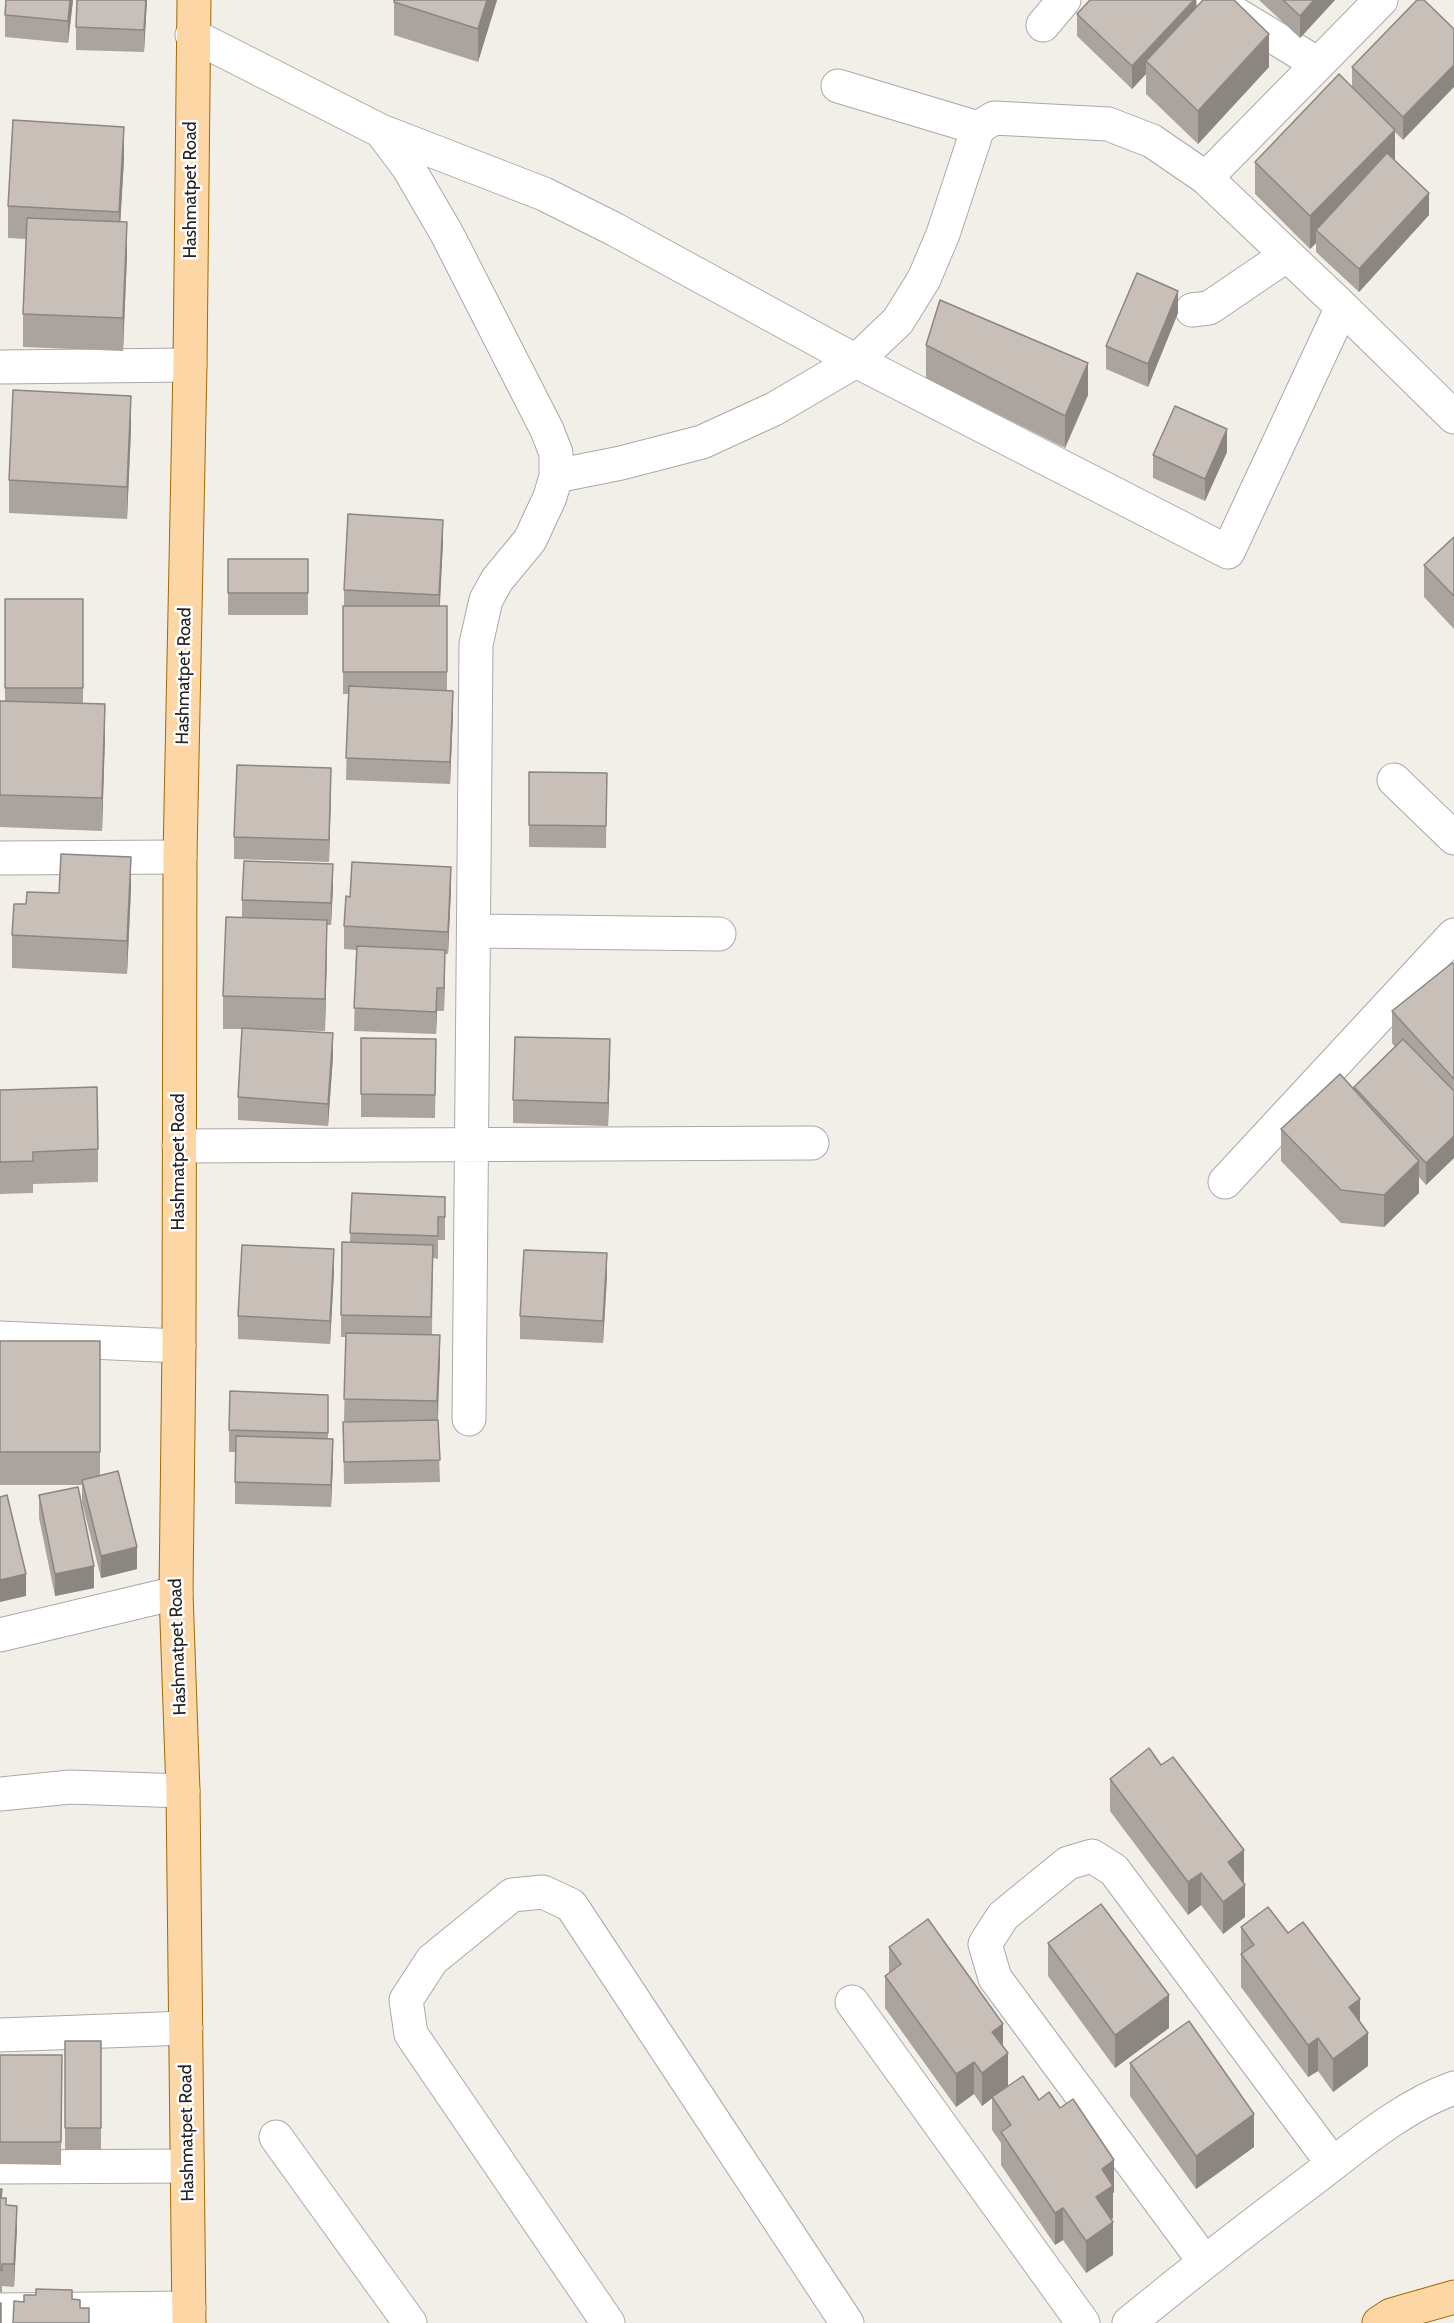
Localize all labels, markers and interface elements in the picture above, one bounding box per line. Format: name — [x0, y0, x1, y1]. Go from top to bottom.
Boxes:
street label: Hashmatpet Road — [180, 121, 202, 259]
street label: Hashmatpet Road — [172, 607, 196, 745]
street label: Hashmatpet Road — [168, 1093, 190, 1231]
street label: Hashmatpet Road — [165, 1578, 191, 1716]
street label: Hashmatpet Road — [175, 2064, 199, 2202]

